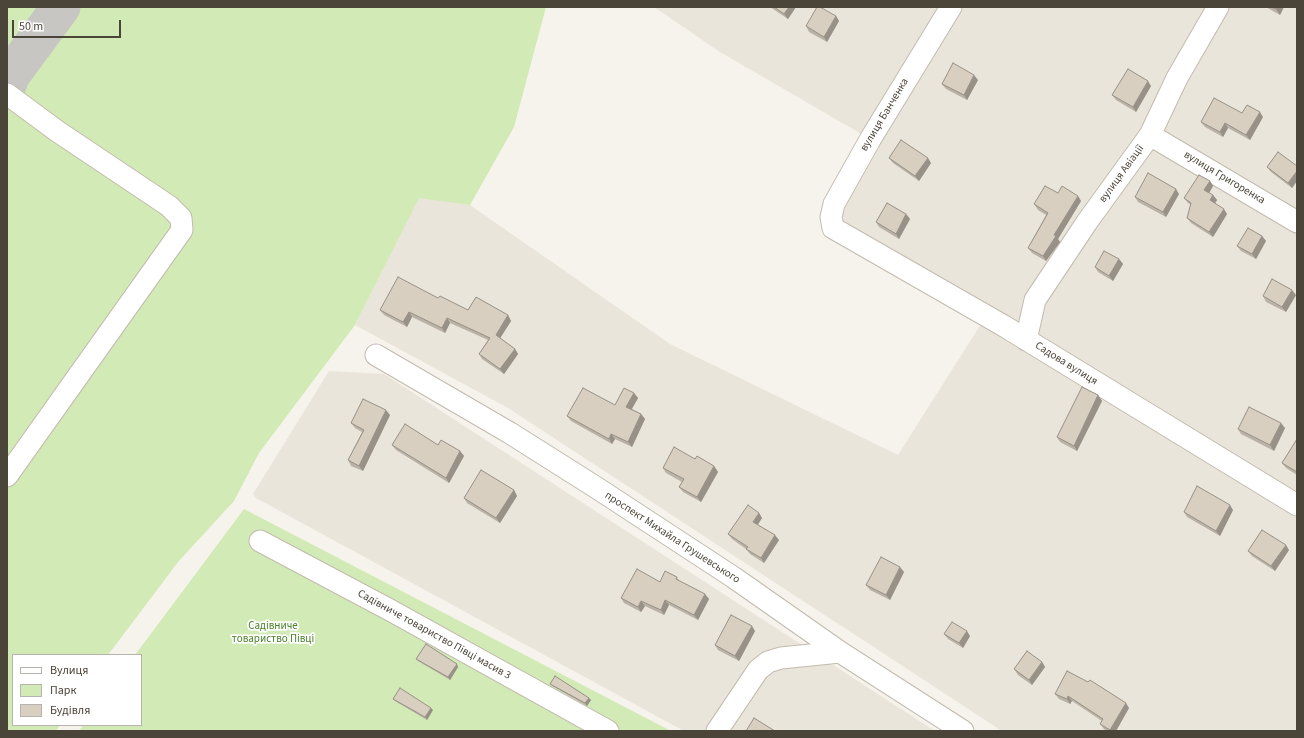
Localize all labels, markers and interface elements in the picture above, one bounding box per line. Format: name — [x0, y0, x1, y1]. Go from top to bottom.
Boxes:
scale bar — [14, 12, 123, 38]
text: 50 m — [19, 18, 43, 35]
street label: вулиця Банченка — [858, 76, 912, 154]
street label: вулиця Авіації — [1097, 143, 1147, 205]
street label: вулиця Григоренка — [1181, 149, 1267, 207]
street label: Садова вулиця — [1032, 339, 1100, 389]
street label: проспект Михайла Грушевського — [602, 489, 742, 587]
street label: Садівниче товариство Півці масив 3 — [355, 587, 513, 683]
park label: Садівниче товариство Півці — [232, 620, 314, 646]
legend — [12, 654, 142, 726]
text: Вулиця — [50, 662, 88, 679]
text: Парк — [50, 682, 76, 699]
text: Будівля — [50, 702, 90, 719]

